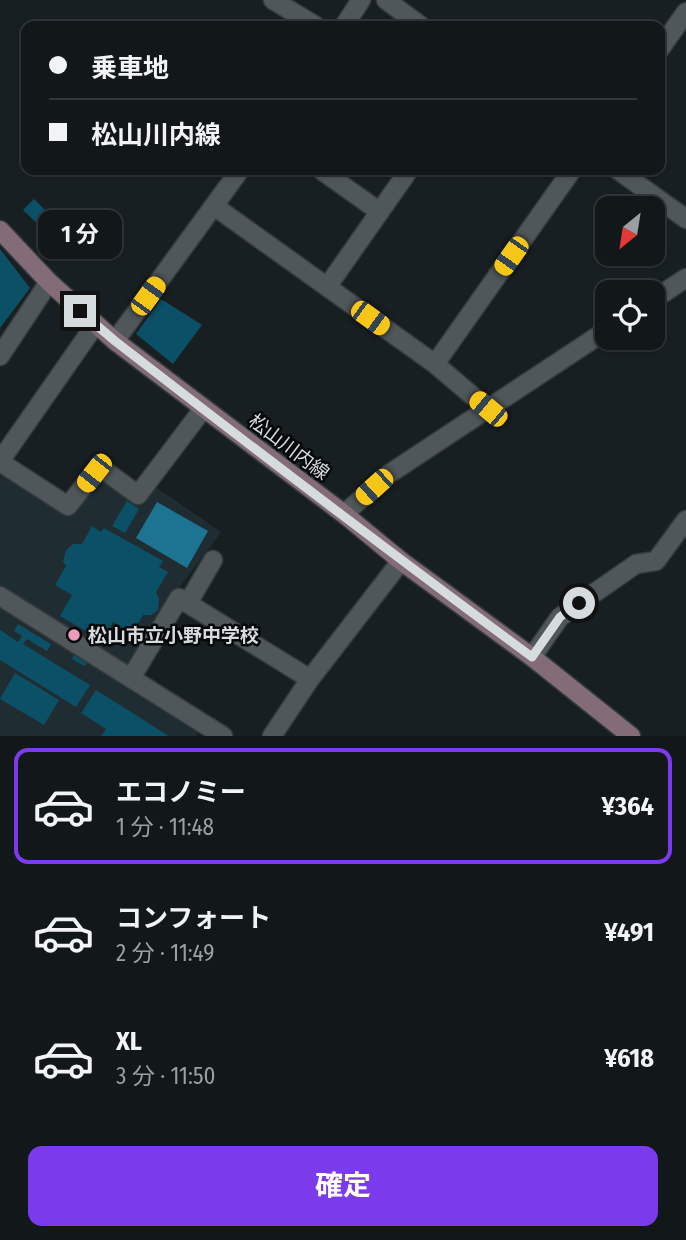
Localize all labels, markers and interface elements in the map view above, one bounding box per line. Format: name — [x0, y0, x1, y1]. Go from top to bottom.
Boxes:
text: 乗車地 — [91, 53, 169, 84]
text: 松山川内線 — [91, 120, 221, 151]
north arrow — [595, 196, 665, 266]
map controls — [595, 196, 665, 350]
callout: 1 分 — [38, 210, 122, 258]
text: 1 分 — [61, 220, 99, 248]
car — [491, 233, 532, 279]
car — [128, 273, 169, 319]
button: locate — [595, 280, 665, 350]
route end — [64, 295, 96, 327]
car — [347, 297, 394, 339]
car — [466, 387, 511, 431]
street label: 松山川内線 — [244, 409, 334, 485]
car — [73, 450, 116, 496]
car — [352, 465, 397, 509]
route start — [563, 587, 595, 619]
place label: 松山市立小野中学校 — [88, 624, 259, 647]
marker: 松山市立小野中学校 — [66, 627, 82, 643]
icon: car — [32, 775, 95, 838]
text: エコノミー — [116, 777, 246, 808]
text: ¥364 — [602, 791, 654, 822]
text: 1 分 · 11:48 — [116, 813, 214, 841]
icon: car — [32, 901, 95, 964]
text: コンフォート — [116, 903, 271, 934]
text: ¥491 — [604, 917, 654, 948]
text: 2 分 · 11:49 — [116, 939, 215, 967]
text: XL — [116, 1026, 142, 1057]
icon: car — [32, 1027, 95, 1090]
text: ¥618 — [604, 1043, 654, 1074]
text: 3 分 · 11:50 — [116, 1062, 216, 1090]
button: 確定 — [28, 1146, 658, 1226]

